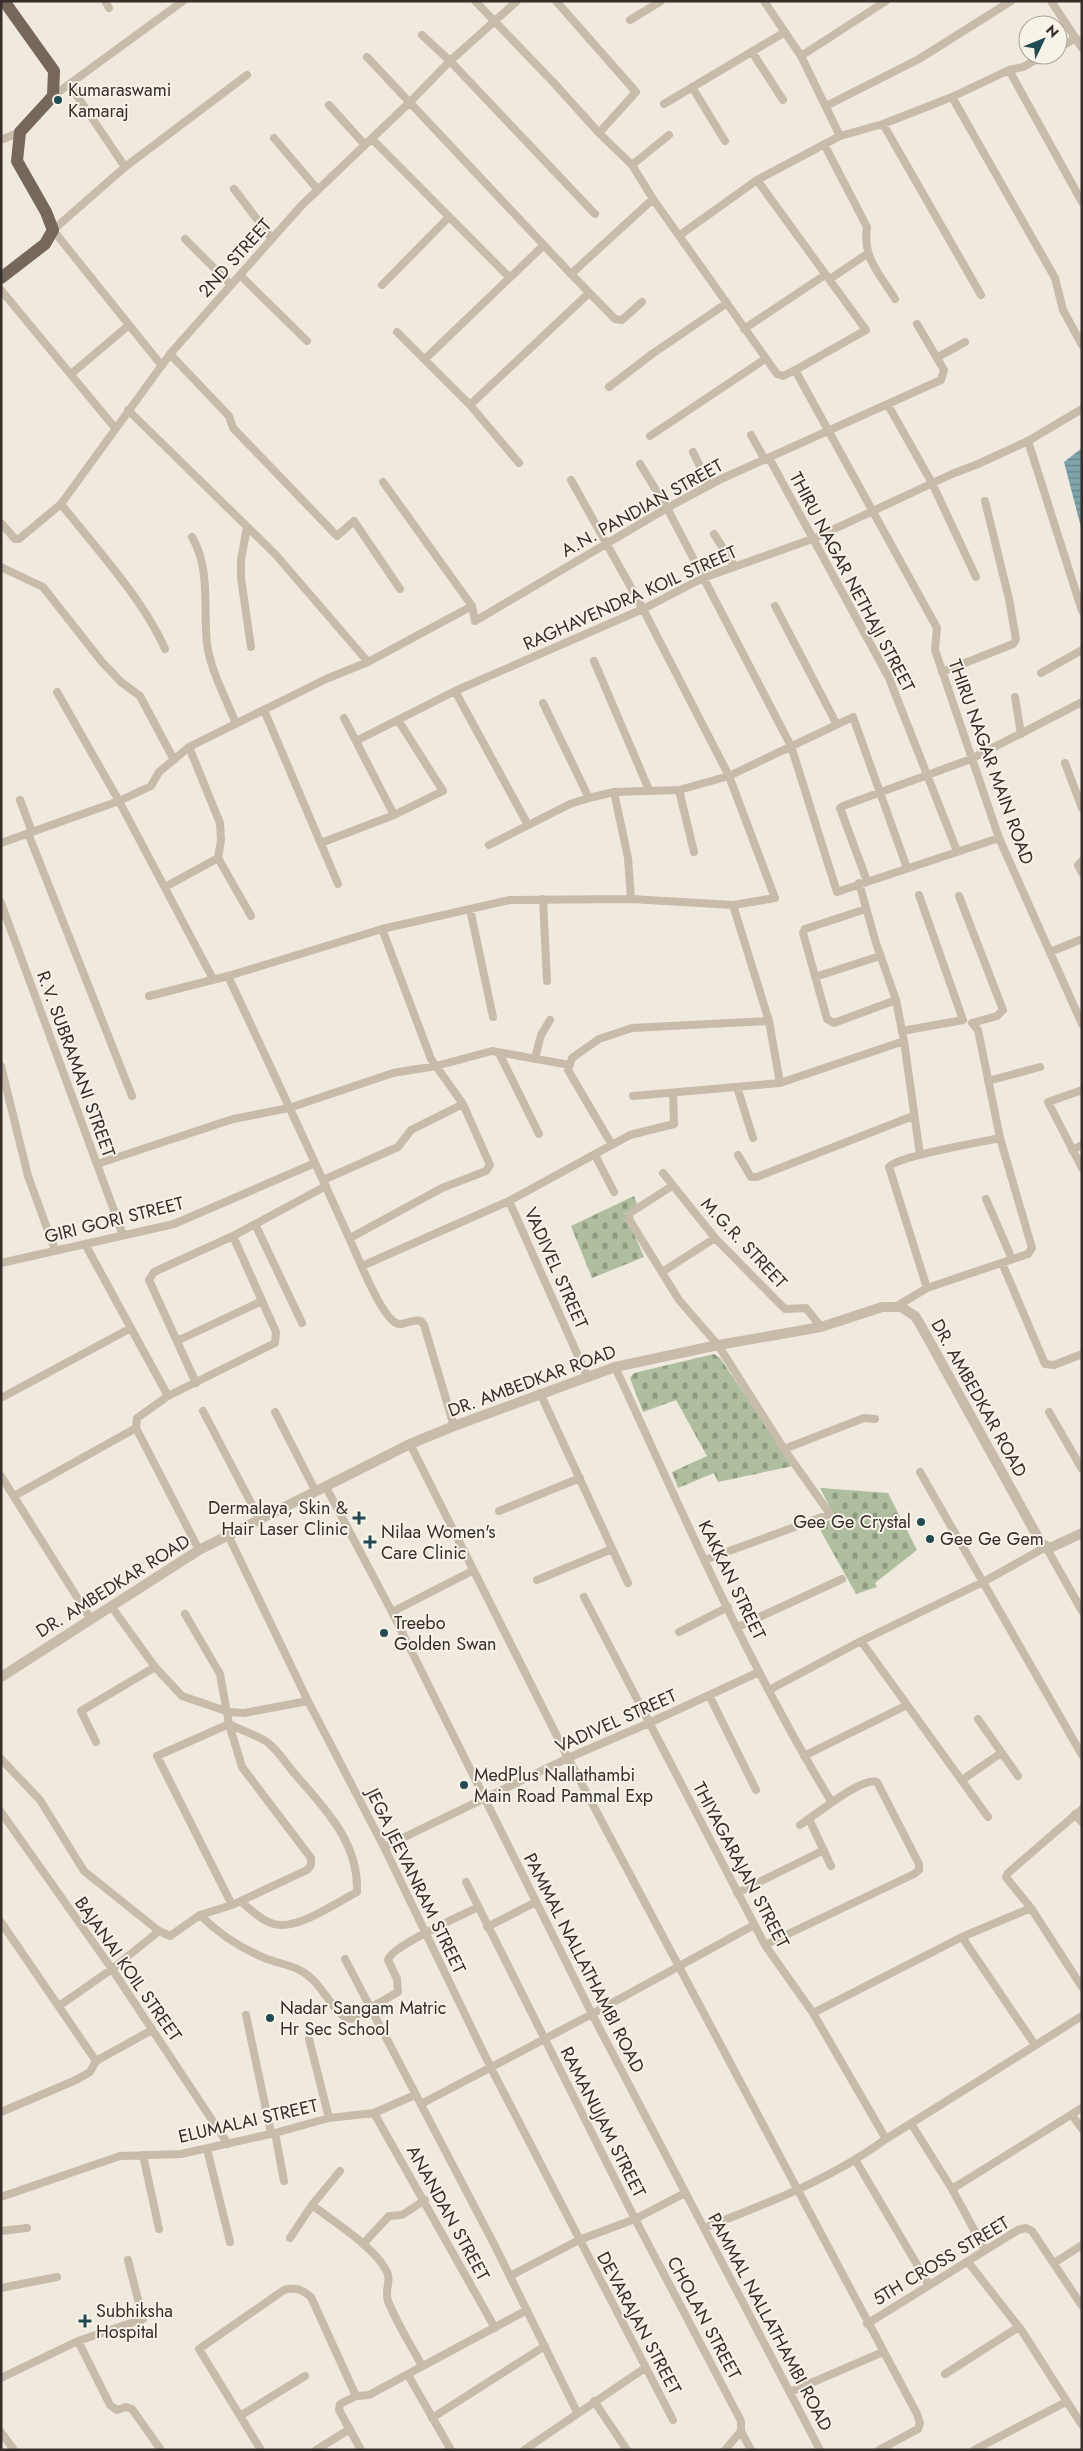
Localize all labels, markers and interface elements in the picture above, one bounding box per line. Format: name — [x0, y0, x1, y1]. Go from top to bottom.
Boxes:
north arrow — [1018, 15, 1068, 65]
text: N — [1041, 20, 1064, 42]
place label: Kumaraswami Kamaraj — [68, 77, 171, 124]
marker: Kumaraswami Kamaraj — [52, 94, 64, 106]
street label: 2ND STREET — [192, 212, 278, 303]
street label: A.N. PANDIAN STREET — [556, 452, 728, 563]
street label: THIRU NAGAR NETHAJI STREET — [783, 467, 922, 697]
street label: RAGHAVENDRA KOIL STREET — [519, 539, 742, 657]
street label: THIRU NAGAR MAIN ROAD — [942, 656, 1040, 868]
street label: R.V. SUBRAMANI STREET — [30, 967, 122, 1161]
street label: GIRI GORI STREET — [42, 1190, 187, 1250]
street label: M.G.R. STREET — [695, 1192, 794, 1295]
street label: VADIVEL STREET — [518, 1203, 595, 1333]
street label: DR. AMBEDKAR ROAD — [925, 1314, 1033, 1482]
street label: DR. AMBEDKAR ROAD — [444, 1338, 620, 1424]
place label: Dermalaya, Skin & Hair Laser Clinic — [208, 1495, 348, 1542]
place label: Gee Ge Crystal — [793, 1509, 911, 1535]
marker: Dermalaya, Skin & Hair Laser Clinic — [352, 1511, 366, 1525]
street label: KAKKAN STREET — [692, 1516, 772, 1645]
marker: Gee Ge Crystal — [915, 1516, 927, 1528]
place label: Nilaa Women's Care Clinic — [381, 1519, 496, 1566]
place label: Gee Ge Gem — [940, 1526, 1044, 1552]
street label: DR. AMBEDKAR ROAD — [31, 1528, 195, 1644]
marker: Gee Ge Gem — [924, 1533, 936, 1545]
marker: Nilaa Women's Care Clinic — [363, 1535, 377, 1549]
place label: Treebo Golden Swan — [394, 1610, 497, 1657]
marker: Treebo Golden Swan — [378, 1627, 390, 1639]
street label: VADIVEL STREET — [551, 1682, 681, 1759]
place label: MedPlus Nallathambi Main Road Pammal Exp — [474, 1762, 653, 1809]
street label: THIYAGARAJAN STREET — [686, 1777, 796, 1953]
marker: MedPlus Nallathambi Main Road Pammal Exp — [458, 1779, 470, 1791]
street label: JEGA JEEVANRAM STREET — [359, 1782, 473, 1979]
street label: PAMMAL NALLATHAMBI ROAD — [517, 1849, 651, 2077]
street label: BAJANAI KOIL STREET — [68, 1891, 188, 2047]
place label: Nadar Sangam Matric Hr Sec School — [280, 1995, 446, 2042]
marker: Nadar Sangam Matric Hr Sec School — [264, 2012, 276, 2024]
street label: RAMANUJAM STREET — [554, 2042, 653, 2203]
street label: ELUMALAI STREET — [176, 2092, 321, 2150]
street label: ANANDAN STREET — [400, 2141, 496, 2286]
street label: PAMMAL NALLATHAMBI ROAD — [701, 2208, 839, 2436]
street label: 5TH CROSS STREET — [868, 2210, 1015, 2312]
street label: DEVARAJAN STREET — [590, 2247, 688, 2399]
street label: CHOLAN STREET — [661, 2252, 748, 2385]
place label: Subhiksha Hospital — [96, 2298, 173, 2345]
marker: Subhiksha Hospital — [78, 2314, 92, 2328]

